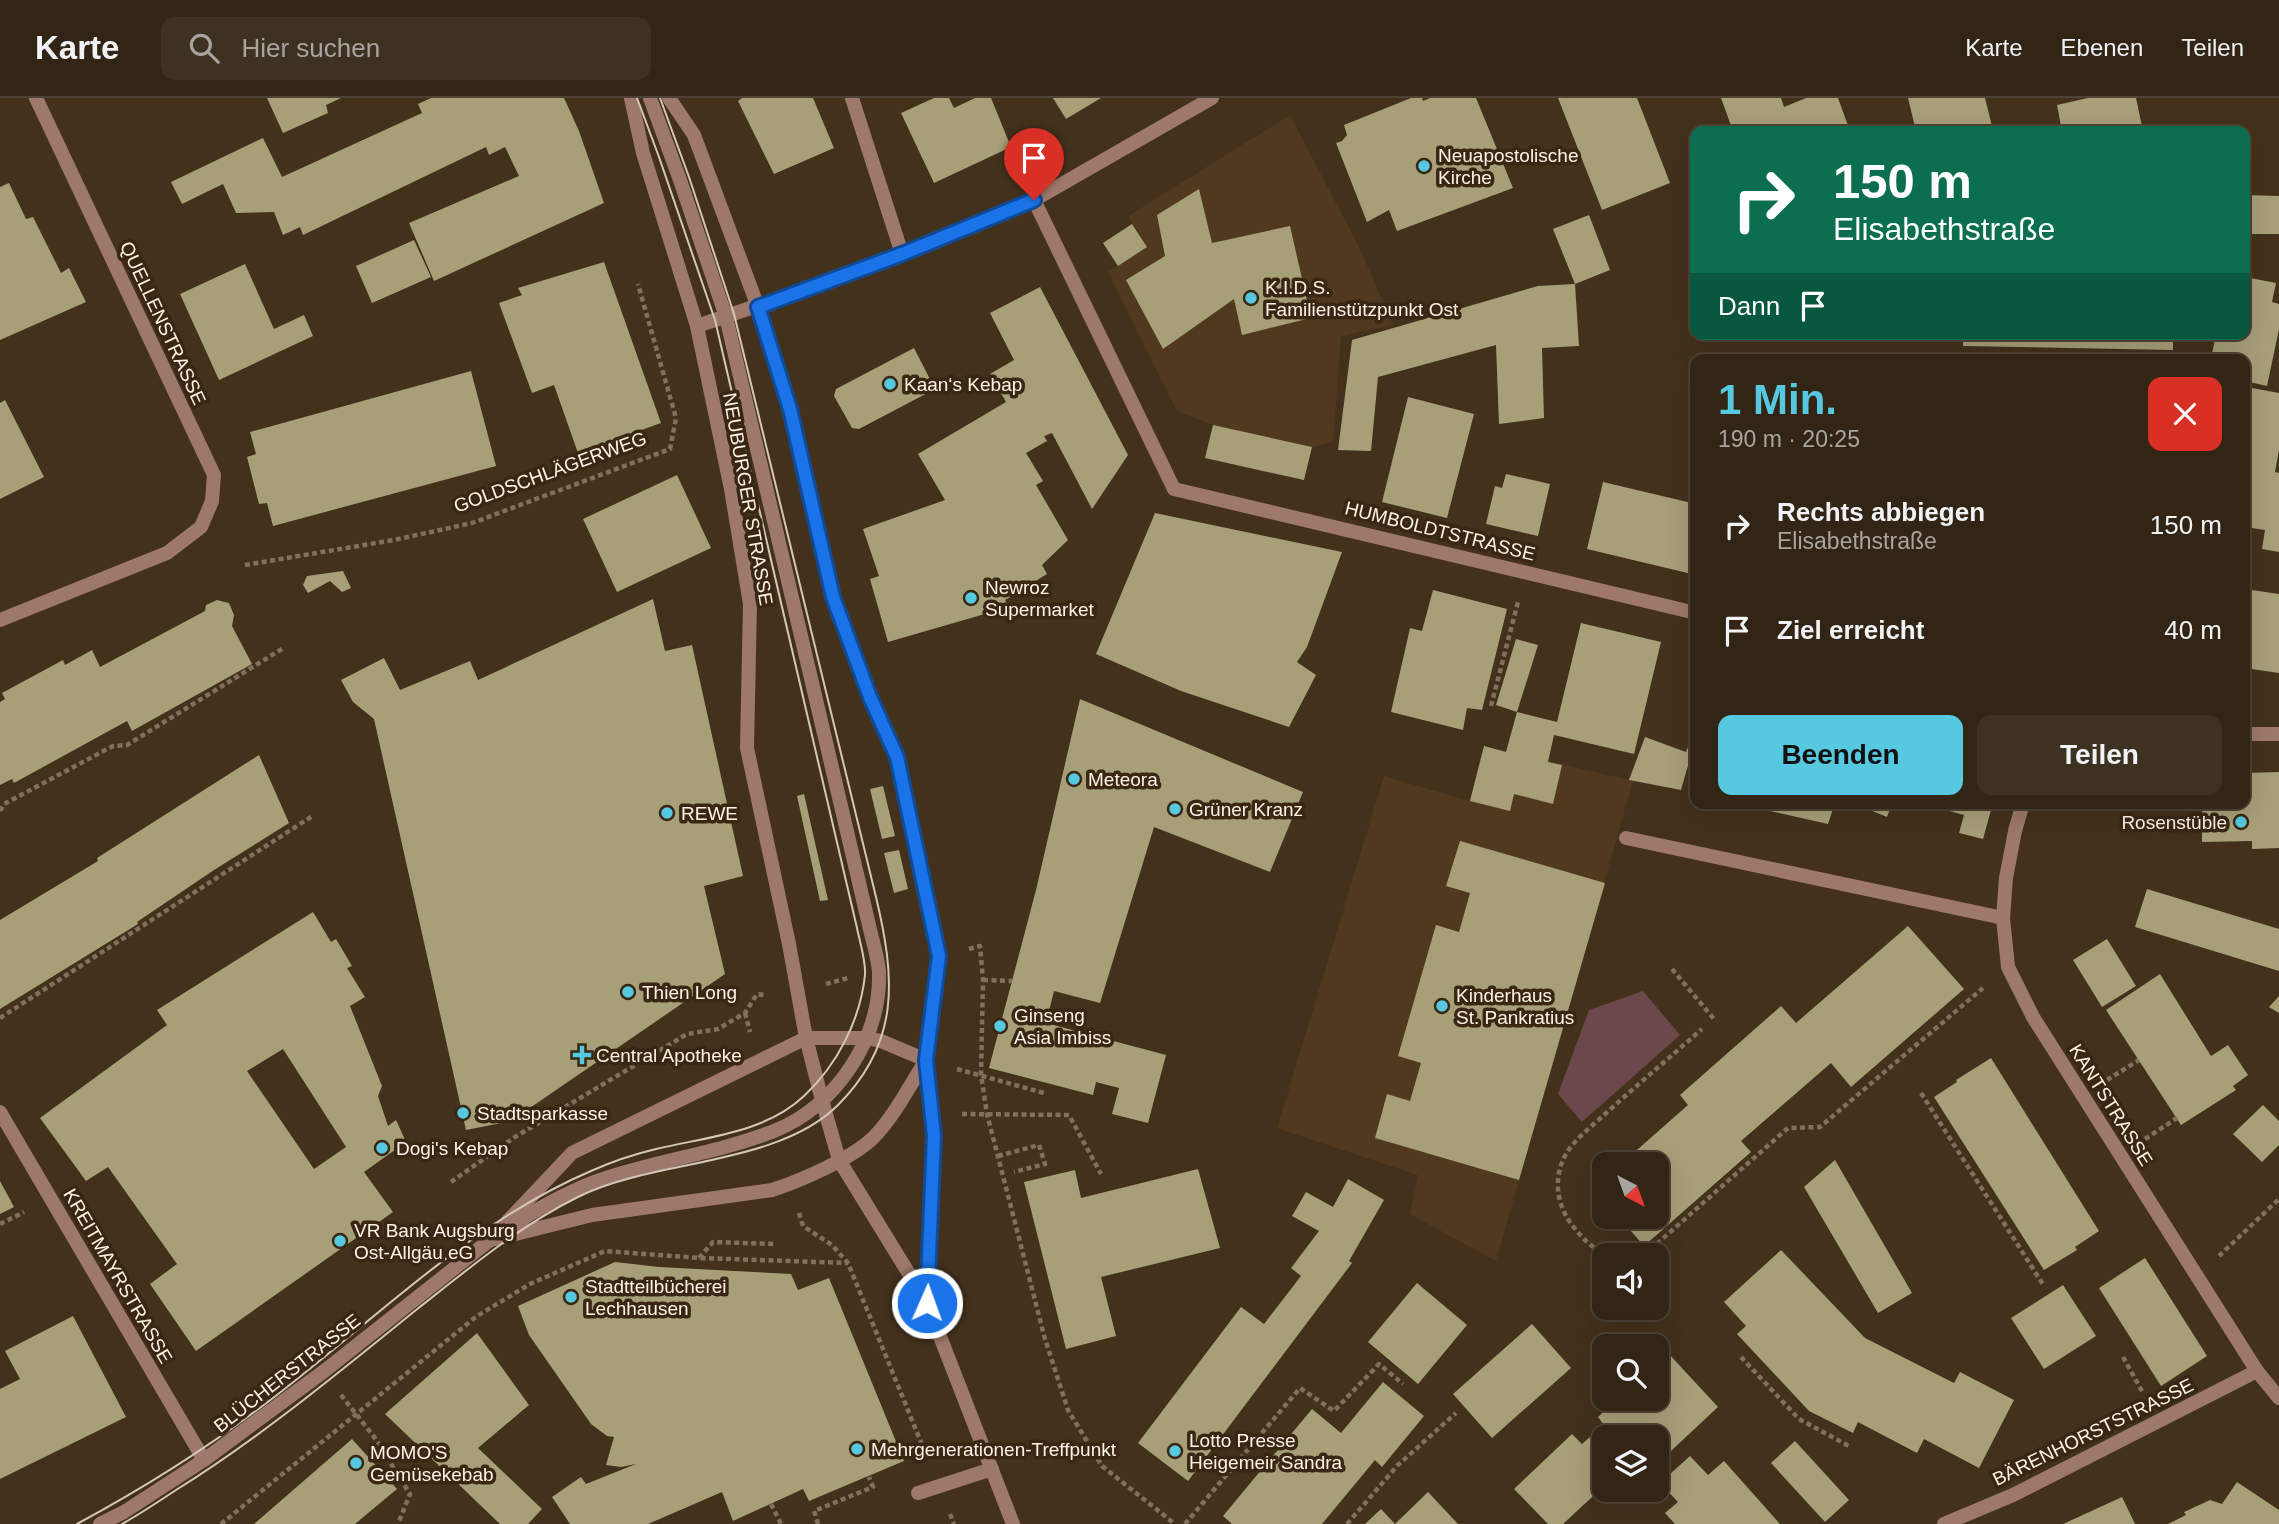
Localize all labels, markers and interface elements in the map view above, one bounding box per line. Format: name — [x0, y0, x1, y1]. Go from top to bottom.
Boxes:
search box — [161, 17, 651, 80]
text: Karte — [35, 29, 119, 66]
icon: search — [185, 29, 223, 67]
text: Hier suchen — [241, 33, 380, 63]
text: Karte — [1965, 34, 2023, 61]
text: Ebenen — [2061, 34, 2143, 61]
text: Teilen — [2181, 34, 2244, 61]
pin — [1004, 128, 1064, 200]
icon: arrive — [1015, 139, 1053, 177]
place label: Neuapostolische Kirche — [1438, 145, 1578, 188]
icon: right — [1718, 154, 1809, 245]
text: 150 m — [1833, 154, 1972, 208]
marker: Neuapostolische Kirche — [1416, 158, 1432, 174]
text: Elisabethstraße — [1833, 211, 2055, 247]
street label: QUELLENSTRASSE — [116, 238, 210, 408]
place label: K.I.D.S. Familienstützpunkt Ost — [1265, 277, 1459, 320]
icon: arrive — [1794, 287, 1832, 325]
marker: K.I.D.S. Familienstützpunkt Ost — [1243, 290, 1259, 306]
text: Dann — [1718, 291, 1780, 321]
place label: Kaan‘s Kebap — [904, 374, 1022, 395]
marker: Kaan‘s Kebap — [882, 376, 898, 392]
text: 1 Min. — [1718, 376, 1837, 423]
button: close — [2148, 377, 2222, 451]
street label: NEUBURGER STRASSE — [719, 391, 777, 607]
text: 190 m · 20:25 — [1718, 426, 1860, 452]
street label: GOLDSCHLÄGERWEG — [451, 427, 649, 517]
street label: HUMBOLDTSTRASSE — [1343, 497, 1537, 565]
text: Rechts abbiegen — [1777, 497, 1985, 527]
icon: right — [1718, 507, 1756, 545]
text: 150 m — [2150, 510, 2222, 540]
text: Elisabethstraße — [1777, 528, 1937, 554]
place label: Newroz Supermarket — [985, 577, 1094, 620]
marker: Newroz Supermarket — [963, 590, 979, 606]
icon: arrive — [1718, 612, 1756, 650]
text: Ziel erreicht — [1777, 615, 1924, 645]
text: 40 m — [2164, 615, 2222, 645]
button: Beenden — [1718, 715, 1963, 795]
button: Teilen — [1977, 715, 2222, 795]
place label: Meteora — [1088, 769, 1158, 790]
marker: Meteora — [1066, 771, 1082, 787]
place label: Grüner Kranz — [1189, 799, 1303, 820]
marker: Grüner Kranz — [1167, 801, 1183, 817]
place label: REWE — [681, 803, 738, 824]
marker: REWE — [659, 805, 675, 821]
place label: Rosenstüble — [2121, 812, 2227, 833]
marker: Rosenstüble — [2233, 814, 2249, 830]
place label: Thien Long — [642, 982, 737, 1003]
marker: Thien Long — [620, 984, 636, 1000]
place label: Kinderhaus St. Pankratius — [1456, 985, 1574, 1028]
marker: Kinderhaus St. Pankratius — [1434, 998, 1450, 1014]
place label: Ginseng Asia Imbiss — [1014, 1005, 1111, 1048]
marker: Ginseng Asia Imbiss — [992, 1018, 1008, 1034]
street label: KANTSTRASSE — [2065, 1040, 2157, 1170]
place label: Central Apotheke — [596, 1045, 742, 1066]
marker: Central Apotheke — [574, 1047, 590, 1063]
place label: Stadtsparkasse — [477, 1103, 608, 1124]
marker: Stadtsparkasse — [455, 1105, 471, 1121]
place label: Dogi's Kebap — [396, 1138, 508, 1159]
marker: Dogi's Kebap — [374, 1140, 390, 1156]
north arrow — [1592, 1152, 1670, 1228]
map controls — [1592, 1152, 1669, 1502]
street label: KREITMAYRSTRASSE — [59, 1185, 177, 1367]
place label: VR Bank Augsburg Ost-Allgäu eG — [354, 1220, 515, 1263]
marker: VR Bank Augsburg Ost-Allgäu eG — [332, 1233, 348, 1249]
button: sound — [1592, 1243, 1669, 1320]
position arrow — [890, 1266, 964, 1340]
place label: Stadtteilbücherei Lechhausen — [585, 1276, 727, 1319]
marker: Stadtteilbücherei Lechhausen — [563, 1289, 579, 1305]
street label: BLÜCHERSTRASSE — [210, 1309, 364, 1437]
button: search — [1592, 1334, 1669, 1411]
street label: BÄRENHORSTSTRASSE — [1989, 1374, 2197, 1490]
button: layers — [1592, 1425, 1669, 1502]
place label: Lotto Presse Heigemeir Sandra — [1189, 1430, 1343, 1473]
place label: Mehrgenerationen-Treffpunkt — [871, 1439, 1117, 1460]
marker: Mehrgenerationen-Treffpunkt — [849, 1441, 865, 1457]
place label: MOMO'S Gemüsekebab — [370, 1442, 494, 1485]
marker: Lotto Presse Heigemeir Sandra — [1167, 1443, 1183, 1459]
marker: MOMO'S Gemüsekebab — [348, 1455, 364, 1471]

